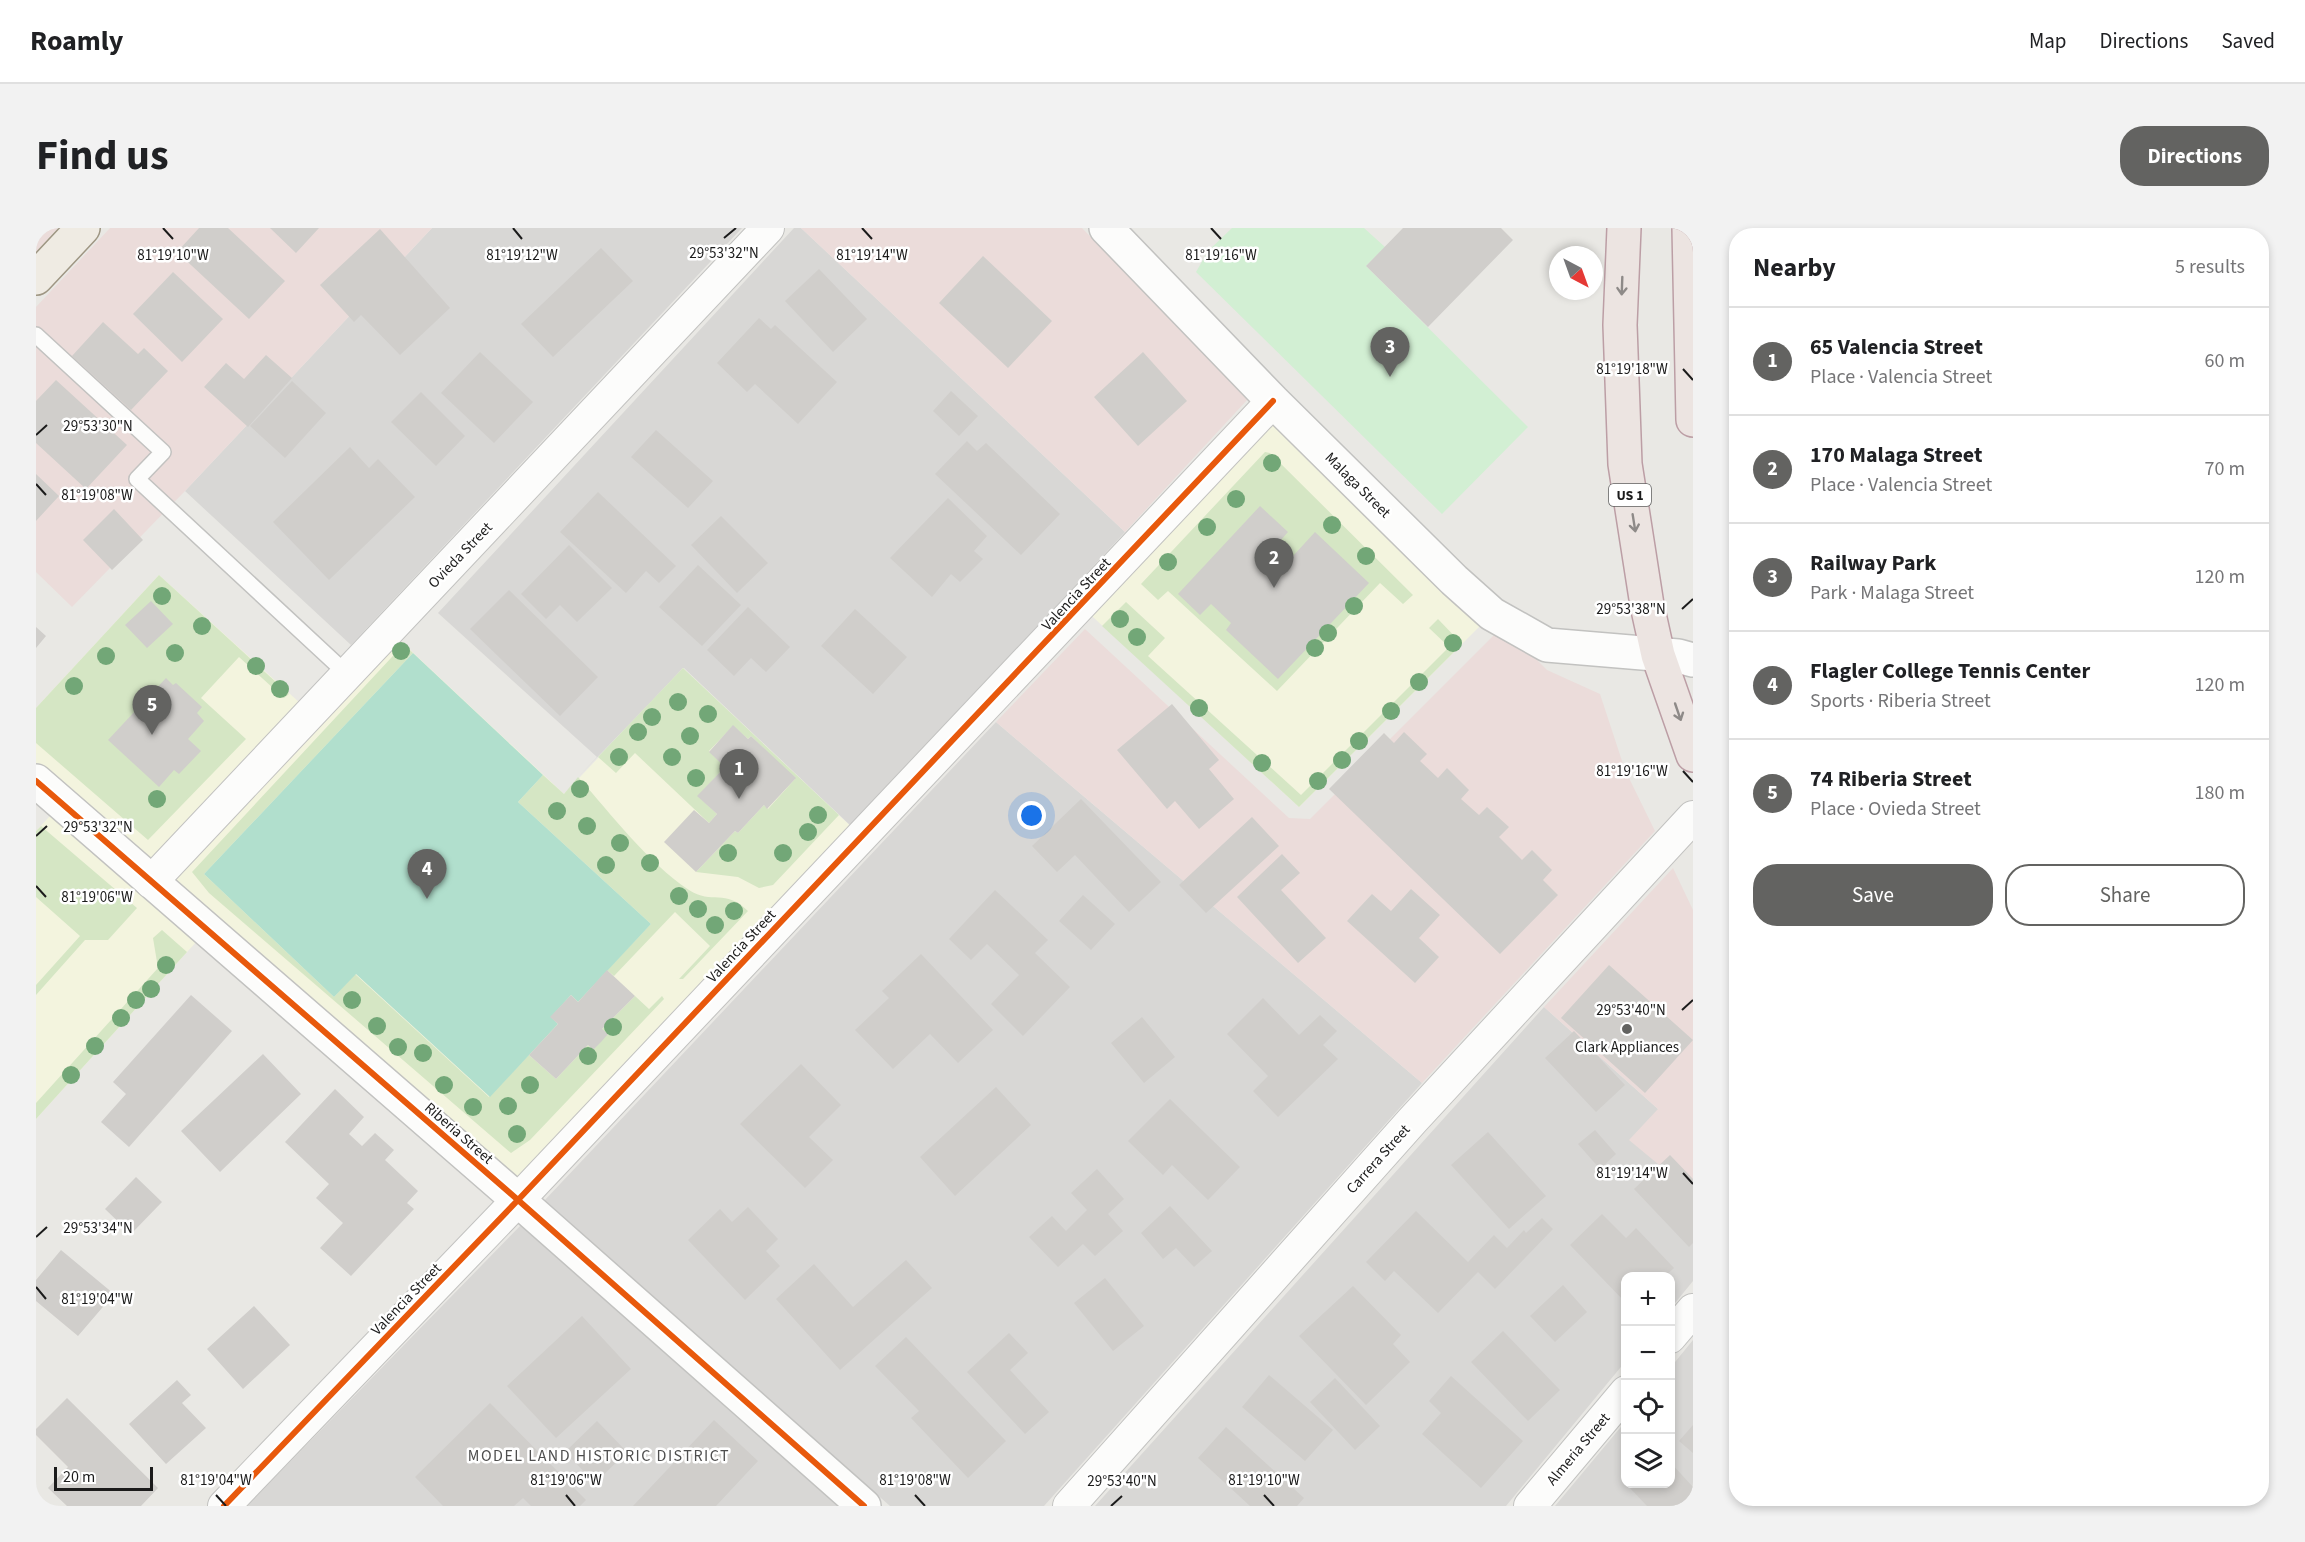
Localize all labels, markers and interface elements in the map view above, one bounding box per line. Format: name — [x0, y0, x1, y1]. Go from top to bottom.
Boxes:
text: Roamly — [30, 21, 123, 61]
text: Map — [2029, 26, 2067, 56]
text: Directions — [2100, 26, 2188, 56]
text: Saved — [2221, 26, 2275, 56]
text: Find us — [36, 126, 169, 186]
button: Directions — [2120, 126, 2269, 186]
text: 29°53'32"N — [689, 243, 759, 264]
text: 81°19'10"W — [137, 245, 209, 266]
text: 81°19'12"W — [486, 245, 558, 266]
text: 81°19'14"W — [836, 245, 908, 266]
text: 81°19'16"W — [1185, 245, 1257, 266]
north arrow — [1549, 246, 1603, 300]
text: Nearby — [1753, 249, 1836, 286]
text: 5 results — [2175, 253, 2245, 281]
one-way arrow — [1616, 276, 1627, 296]
pin: 3 — [1370, 328, 1410, 377]
text: 65 Valencia Street — [1810, 331, 1983, 363]
text: 1 — [1767, 347, 1778, 375]
text: 60 m — [2205, 347, 2245, 375]
text: 81°19'18"W — [1596, 359, 1668, 380]
text: Place · Valencia Street — [1810, 363, 1992, 391]
text: 29°53'30"N — [63, 416, 133, 437]
text: 170 Malaga Street — [1810, 439, 1982, 471]
street label: Malaga Street — [1320, 448, 1395, 523]
text: 2 — [1767, 455, 1778, 483]
text: 70 m — [2205, 455, 2245, 483]
text: Place · Valencia Street — [1810, 471, 1992, 499]
road number: US 1 — [1609, 484, 1651, 506]
text: 81°19'08"W — [61, 485, 133, 506]
one-way arrow — [1629, 512, 1640, 532]
street label: Ovieda Street — [423, 518, 497, 593]
pin: 2 — [1254, 538, 1294, 588]
text: Railway Park — [1810, 547, 1936, 579]
street label: Valencia Street — [1037, 553, 1116, 636]
text: 3 — [1767, 563, 1778, 591]
text: 120 m — [2195, 563, 2245, 591]
text: Park · Malaga Street — [1810, 579, 1974, 607]
text: 29°53'38"N — [1596, 599, 1666, 620]
text: Flagler College Tennis Center — [1810, 655, 2090, 687]
text: 4 — [1767, 671, 1778, 699]
text: 120 m — [2195, 671, 2245, 699]
pin: 5 — [132, 686, 172, 735]
text: Sports · Riberia Street — [1810, 687, 1991, 715]
one-way arrow — [1674, 702, 1685, 721]
pin: 1 — [720, 750, 758, 799]
text: 81°19'16"W — [1596, 761, 1668, 782]
text: 74 Riberia Street — [1810, 763, 1972, 795]
text: 5 — [1767, 779, 1778, 807]
text: 180 m — [2195, 779, 2245, 807]
text: Place · Ovieda Street — [1810, 795, 1981, 823]
your location — [1017, 801, 1046, 830]
text: 29°53'32"N — [63, 817, 133, 838]
pin: 4 — [408, 850, 446, 899]
button: Save — [1753, 864, 1993, 926]
button: Share — [2005, 864, 2245, 926]
text: 81°19'06"W — [61, 887, 133, 908]
street label: Valencia Street — [702, 905, 781, 988]
text: 29°53'40"N — [1596, 1000, 1666, 1021]
marker: Clark Appliances — [1620, 1022, 1634, 1036]
place label: Clark Appliances — [1575, 1037, 1679, 1058]
street label: Riberia Street — [420, 1098, 498, 1169]
street label: Carrera Street — [1342, 1120, 1415, 1199]
text: 81°19'14"W — [1596, 1163, 1668, 1184]
text: 29°53'34"N — [63, 1218, 133, 1239]
street label: Valencia Street — [366, 1259, 446, 1340]
map controls — [1621, 1272, 1675, 1488]
button: + — [1621, 1272, 1675, 1326]
text: 81°19'04"W — [61, 1289, 133, 1310]
button: − — [1621, 1326, 1675, 1380]
button: locate — [1621, 1380, 1675, 1434]
street label: Almeria Street — [1542, 1409, 1615, 1490]
button: layers — [1621, 1434, 1675, 1488]
district label: MODEL LAND HISTORIC DISTRICT — [468, 1445, 730, 1467]
scale bar — [54, 1464, 153, 1492]
text: 20 m — [63, 1466, 95, 1488]
text: 81°19'04"W — [180, 1470, 252, 1491]
text: 81°19'06"W — [530, 1470, 602, 1491]
text: 81°19'08"W — [879, 1470, 951, 1491]
text: 81°19'10"W — [1228, 1470, 1300, 1491]
text: 29°53'40"N — [1087, 1471, 1157, 1492]

